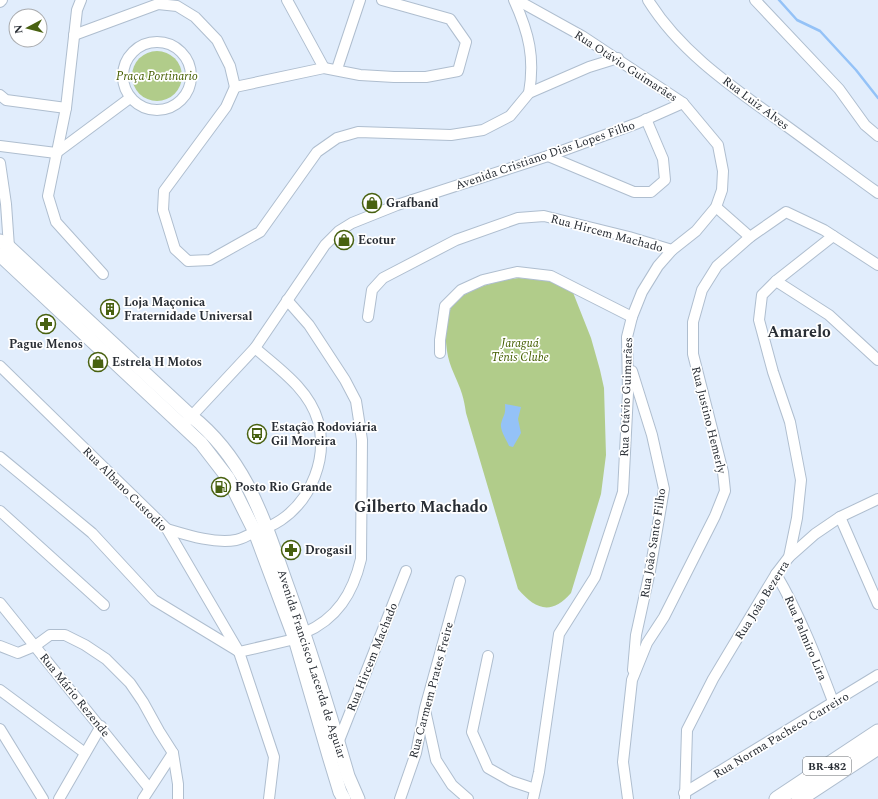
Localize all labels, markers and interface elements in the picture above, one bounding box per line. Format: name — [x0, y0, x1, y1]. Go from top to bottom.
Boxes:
north arrow — [8, 8, 48, 48]
text: N — [10, 24, 28, 35]
street label: Rua Otávio Guimarães — [570, 26, 681, 107]
park label: Praça Portinario — [116, 67, 198, 86]
street label: Rua Luiz Alves — [718, 72, 793, 135]
street label: Avenida Cristiano Dias Lopes Filho — [453, 116, 638, 195]
shop icon: Grafband — [361, 192, 383, 214]
place label: Grafband — [386, 194, 438, 213]
street label: Rua Hircem Machado — [549, 209, 665, 258]
shop icon: Ecotur — [333, 229, 355, 251]
place label: Ecotur — [358, 231, 396, 250]
place label: Loja Maçonica Fraternidade Universal — [124, 293, 252, 326]
building icon: Loja Maçonica Fraternidade Universal — [99, 298, 121, 320]
pharmacy icon: Pague Menos — [35, 313, 57, 335]
district label: Amarelo — [767, 320, 831, 344]
park label: Jaraguá Tênis Clube — [491, 334, 549, 367]
place label: Pague Menos — [9, 335, 83, 354]
street label: Rua Otávio Guimarães — [615, 337, 638, 457]
shop icon: Estrela H Motos — [87, 351, 109, 373]
place label: Estrela H Motos — [112, 353, 202, 372]
street label: Rua Justino Hemerly — [686, 364, 731, 477]
place label: Estação Rodoviária Gil Moreira — [271, 418, 378, 451]
bus stop icon: Estação Rodoviária Gil Moreira — [246, 423, 268, 445]
street label: Rua Albano Custodio — [78, 443, 171, 536]
fuel station icon: Posto Rio Grande — [210, 476, 232, 498]
place label: Posto Rio Grande — [235, 478, 332, 497]
street label: Rua João Santo Filho — [635, 487, 672, 599]
district label: Gilberto Machado — [354, 495, 488, 519]
pharmacy icon: Drogasil — [280, 539, 302, 561]
place label: Drogasil — [305, 541, 352, 560]
street label: Rua João Bezerra — [730, 557, 795, 644]
street label: Avenida Francisco Lacerda de Aguiar — [272, 567, 351, 762]
street label: Rua Palmiro Lira — [779, 593, 832, 684]
street label: Rua Hircem Machado — [342, 600, 403, 714]
street label: Rua Carmem Prates Freire — [404, 620, 459, 761]
street label: Rua Mário Rezende — [35, 649, 115, 742]
street label: Rua Norma Pacheco Carreiro — [710, 687, 853, 784]
road number: BR-482 — [803, 757, 851, 775]

